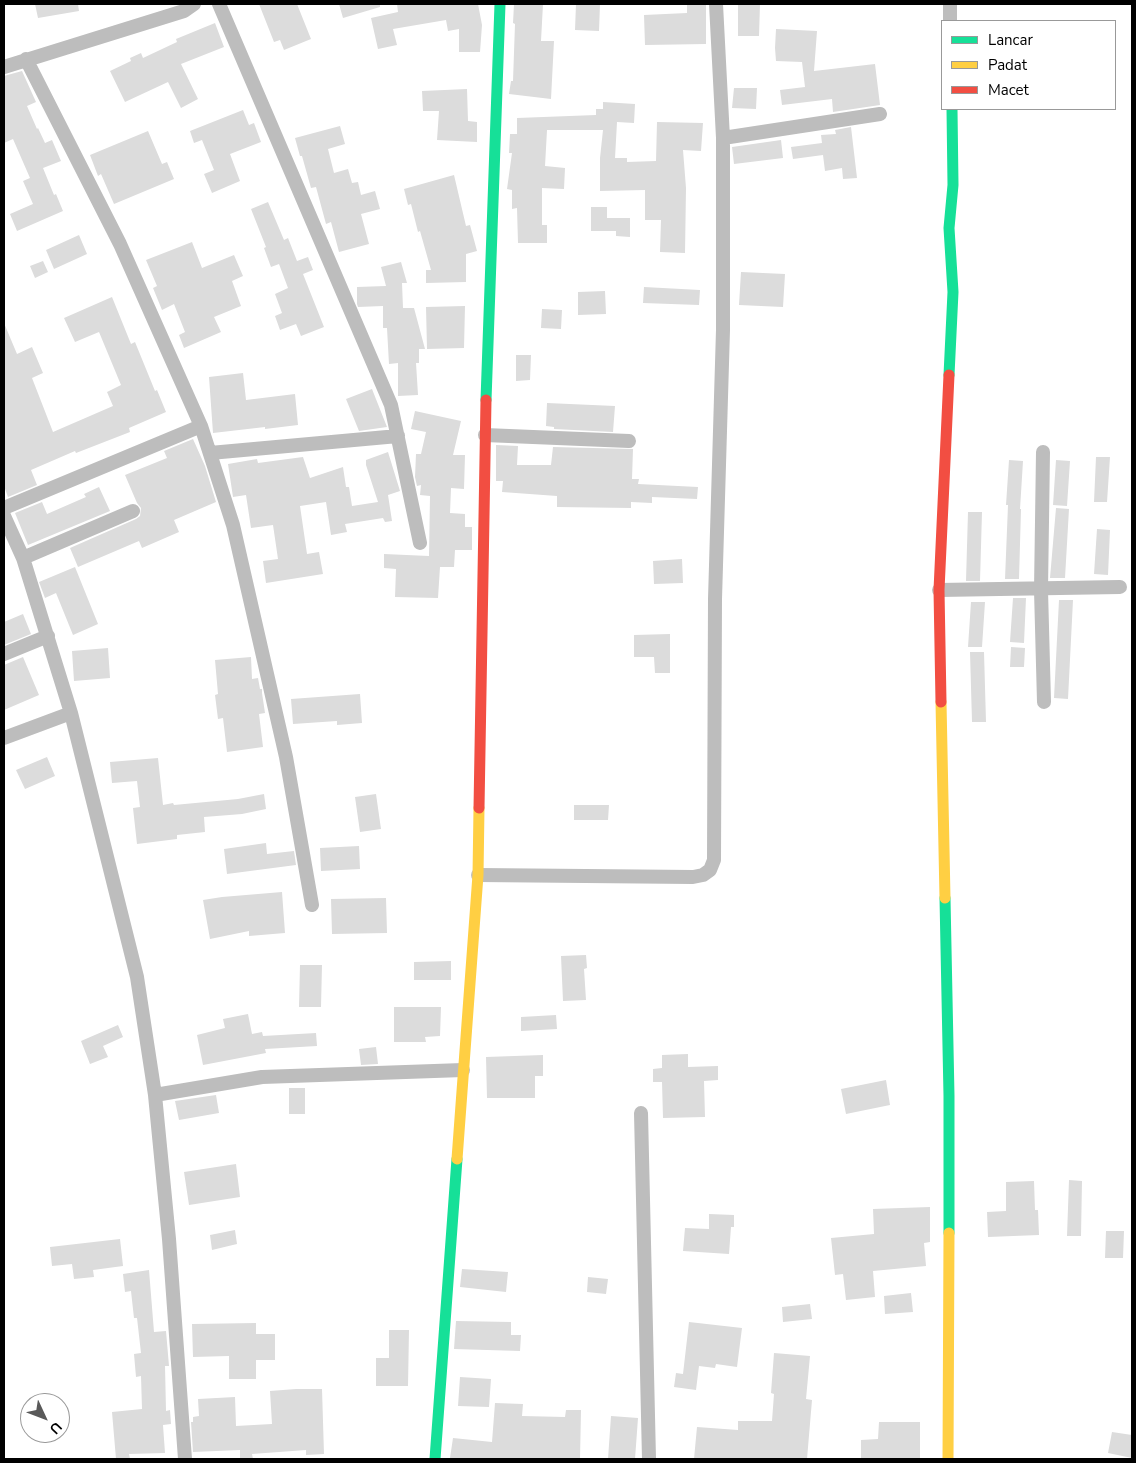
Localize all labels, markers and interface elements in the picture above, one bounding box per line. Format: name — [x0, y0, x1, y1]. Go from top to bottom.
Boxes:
legend — [941, 20, 1116, 110]
text: Lancar — [988, 30, 1033, 50]
text: Padat — [988, 55, 1027, 75]
text: Macet — [988, 80, 1029, 100]
north arrow — [20, 1393, 70, 1443]
text: U — [45, 1418, 66, 1438]

